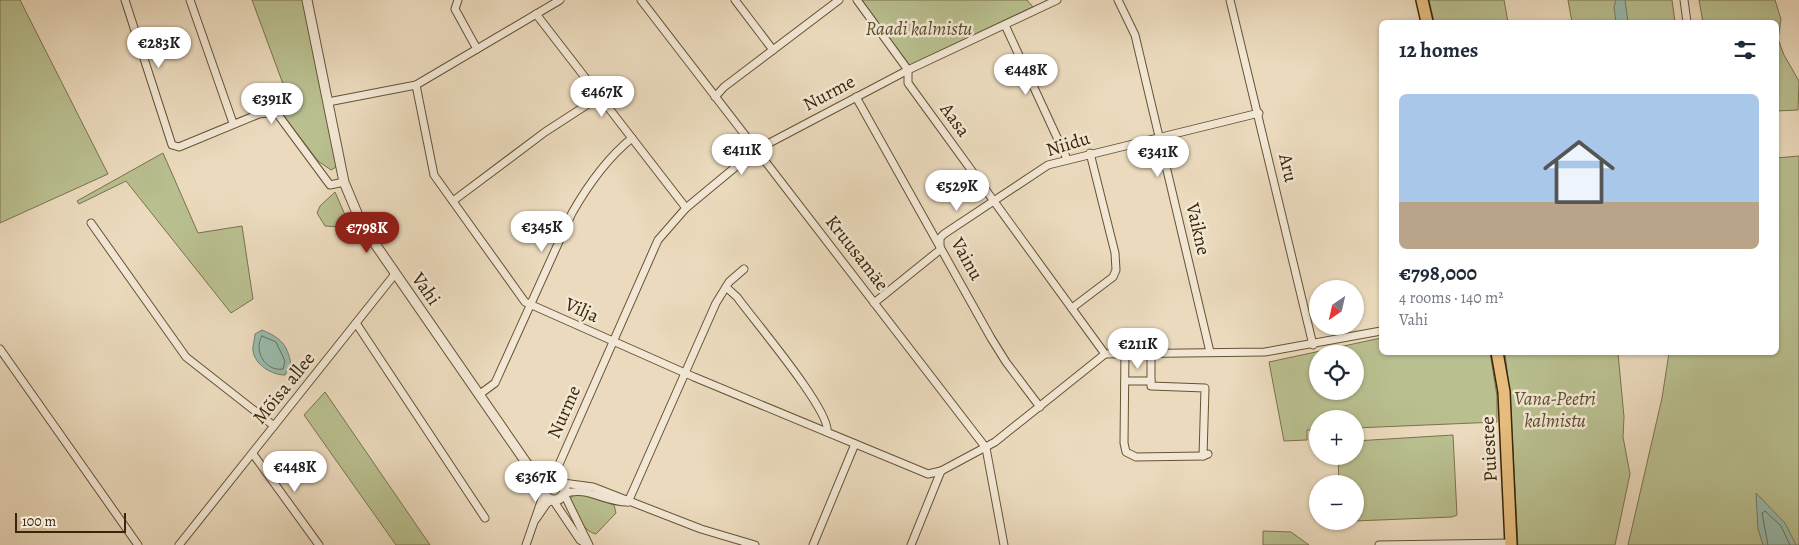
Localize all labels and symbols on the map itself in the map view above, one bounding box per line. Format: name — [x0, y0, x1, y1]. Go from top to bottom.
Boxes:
park label: Raadi kalmistu — [866, 16, 972, 42]
pin: €283K — [124, 27, 194, 69]
pin: €448K — [991, 54, 1061, 96]
street label: Nurme — [798, 68, 860, 118]
pin: €467K — [567, 76, 637, 118]
pin: €391K — [237, 82, 307, 125]
street label: Aasa — [933, 97, 976, 142]
street label: Niidu — [1043, 125, 1094, 163]
pin: €411K — [707, 134, 777, 176]
pin: €341K — [1123, 136, 1193, 178]
street label: Aru — [1272, 150, 1304, 185]
pin: €529K — [922, 170, 992, 212]
street label: Vaikne — [1179, 199, 1217, 258]
pin: €345K — [507, 210, 577, 253]
street label: Kruusamäe — [819, 210, 895, 296]
pin: €798K — [332, 212, 402, 254]
street label: Vainu — [944, 232, 990, 286]
street label: Vahi — [405, 267, 447, 311]
north arrow — [1309, 280, 1364, 335]
street label: Vilja — [560, 291, 603, 329]
pin: €211K — [1103, 328, 1173, 370]
street label: Mõisa allee — [247, 346, 321, 430]
street label: Nurme — [541, 381, 587, 443]
park label: Vana-Peetri kalmistu — [1514, 386, 1596, 434]
street label: Puiestee — [1474, 416, 1504, 482]
pin: €448K — [260, 450, 330, 493]
pin: €367K — [501, 460, 571, 503]
scale bar — [15, 510, 126, 533]

